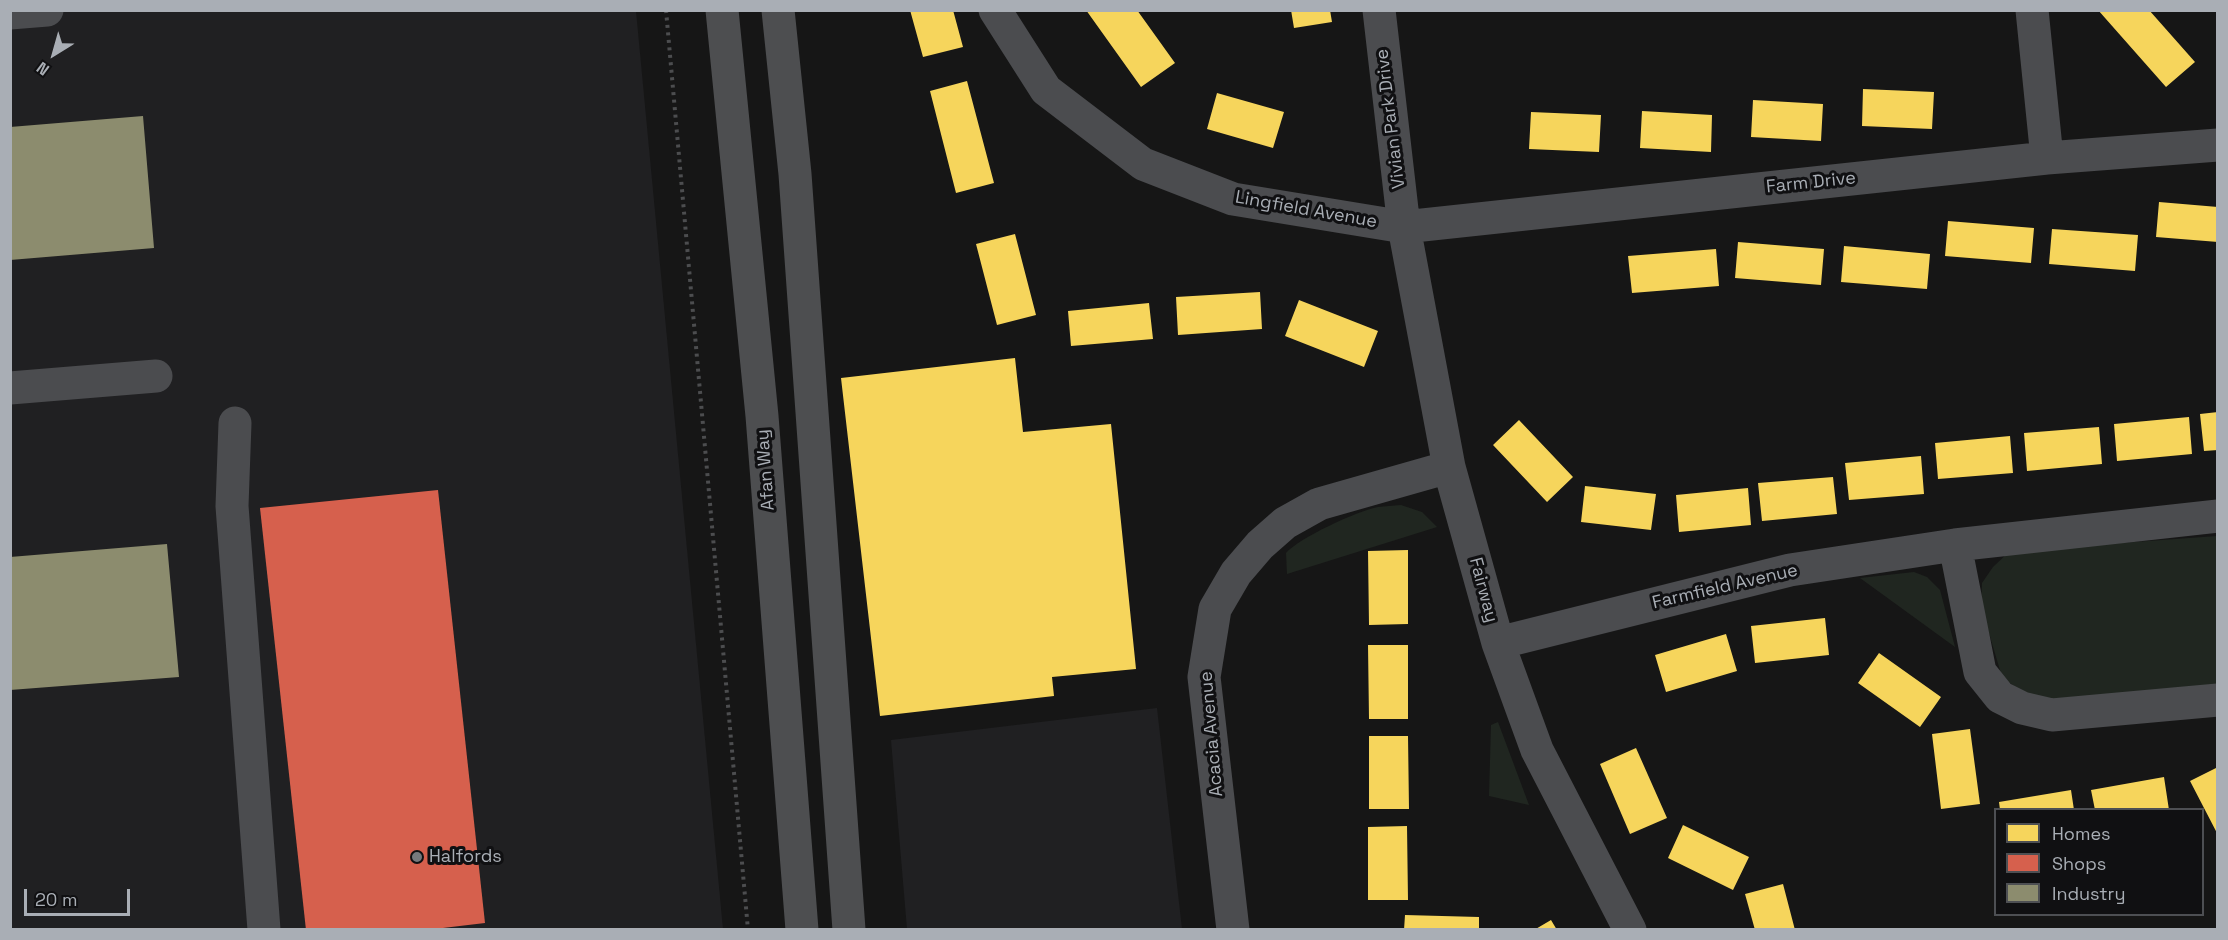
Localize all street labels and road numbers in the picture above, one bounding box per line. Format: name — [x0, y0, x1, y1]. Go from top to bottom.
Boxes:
street label: Vivian Park Drive — [1372, 48, 1410, 190]
street label: Farm Drive — [1765, 168, 1857, 198]
street label: Lingfield Avenue — [1233, 187, 1379, 233]
street label: Afan Way — [752, 429, 780, 511]
street label: Fairway — [1464, 555, 1502, 625]
street label: Farmfield Avenue — [1650, 560, 1800, 614]
street label: Acacia Avenue — [1196, 670, 1228, 798]

